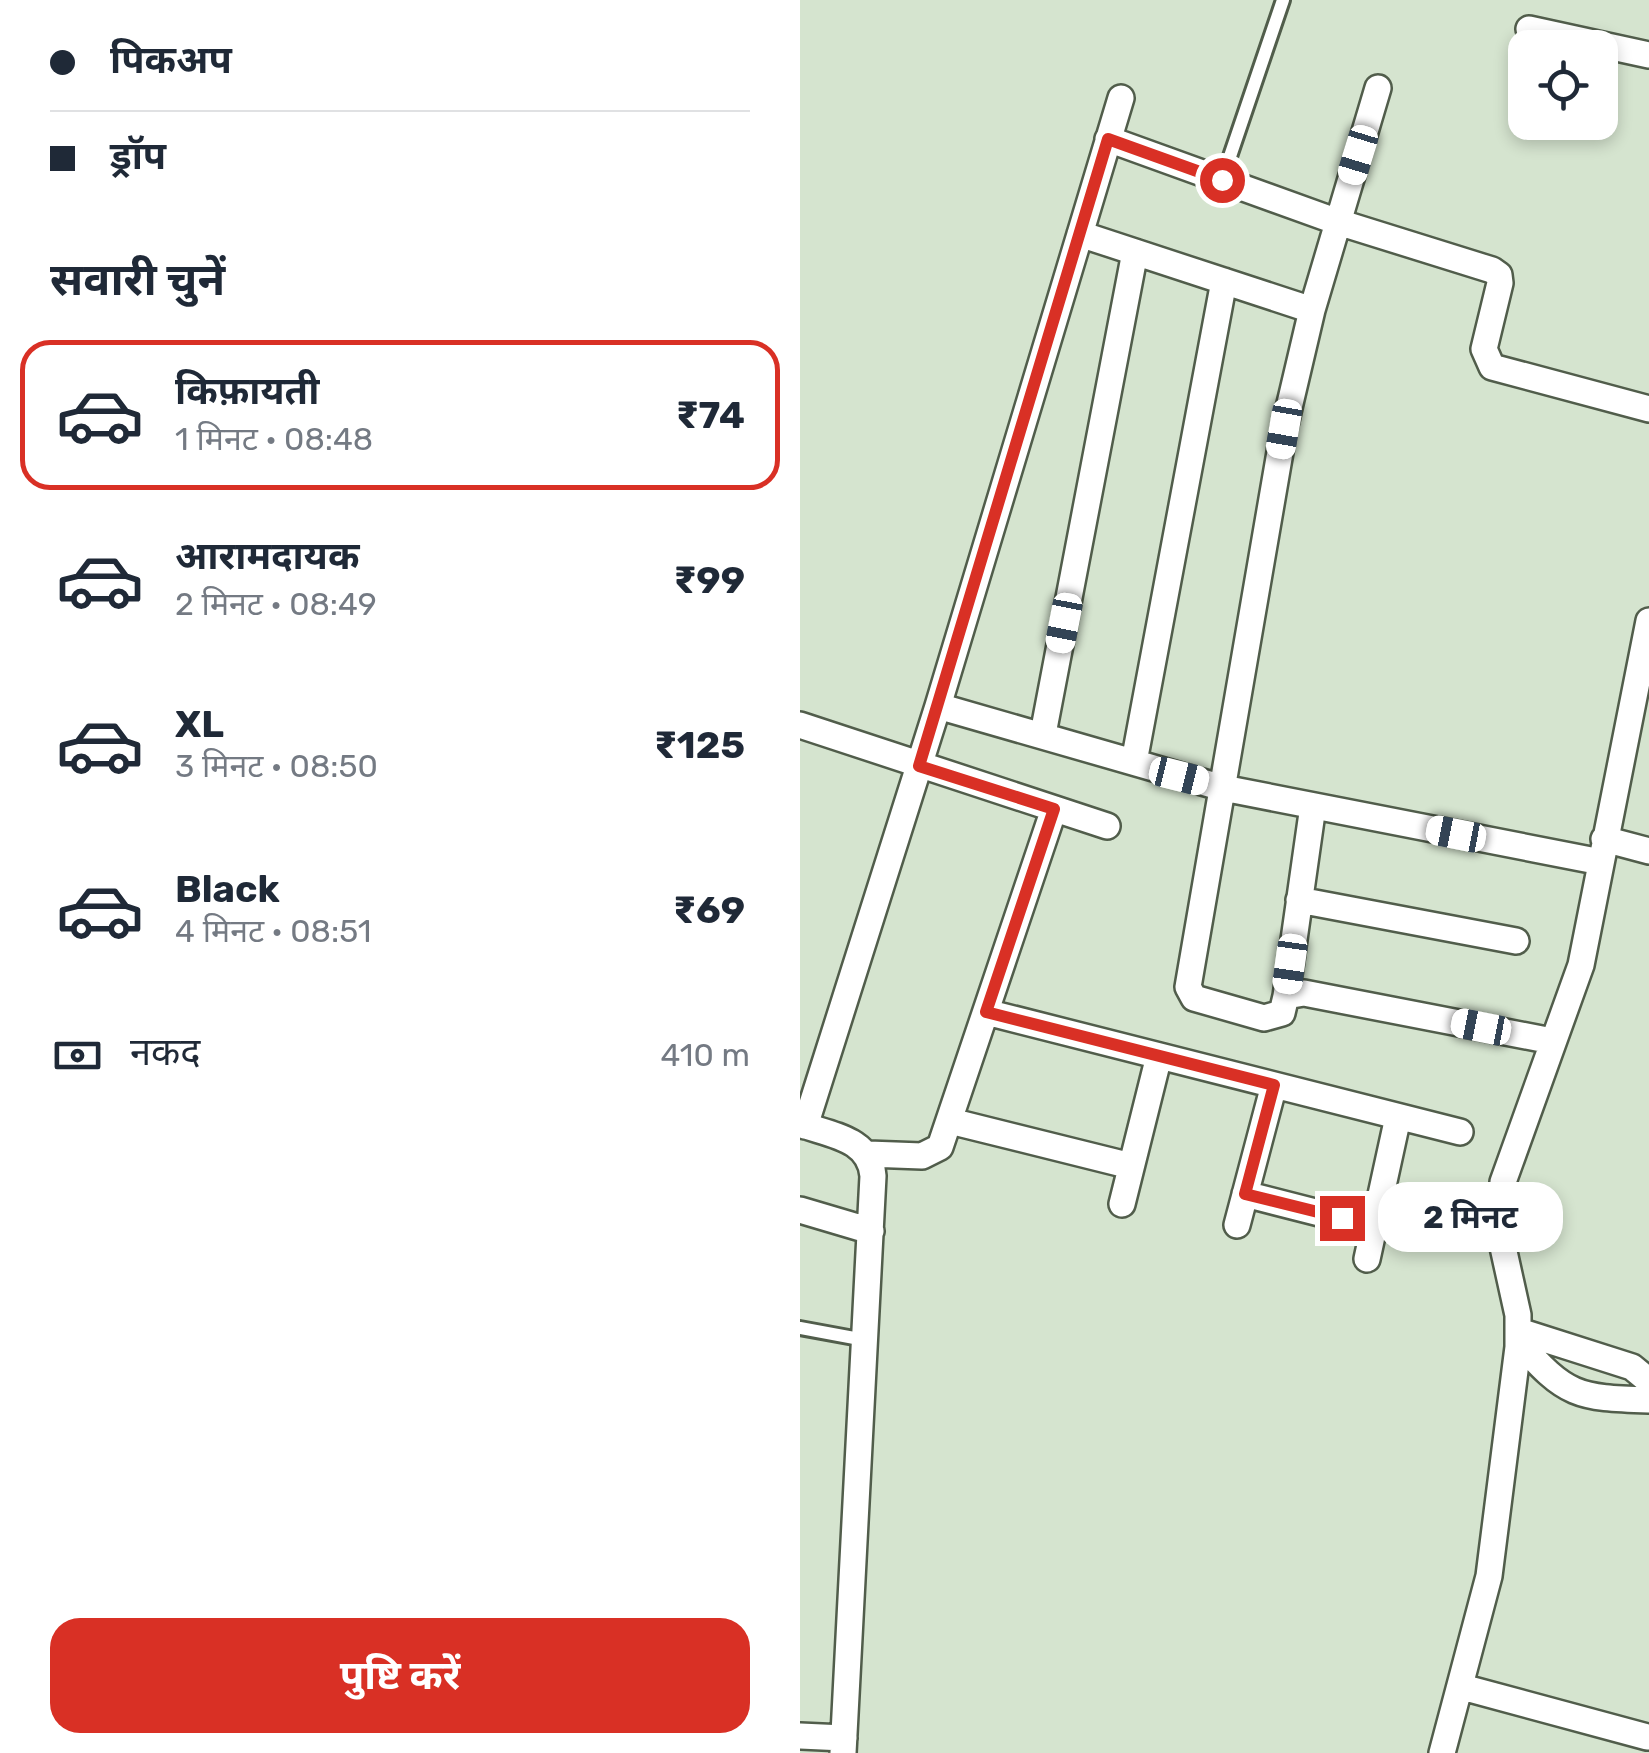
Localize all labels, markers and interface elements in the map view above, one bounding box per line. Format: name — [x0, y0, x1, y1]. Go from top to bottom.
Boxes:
map controls — [1508, 30, 1618, 140]
button: locate — [1508, 30, 1618, 140]
text: पिकअप — [110, 37, 232, 83]
car — [1335, 122, 1381, 188]
text: ड्रॉप — [110, 133, 166, 179]
route start — [1200, 158, 1245, 203]
text: सवारी चुनें — [50, 253, 225, 306]
text: किफ़ायती — [175, 368, 319, 414]
icon: car — [55, 370, 145, 460]
text: ₹74 — [676, 392, 745, 438]
car — [1264, 397, 1304, 461]
text: 1 मिनट · 08:48 — [175, 420, 373, 458]
text: आरामदायक — [175, 533, 359, 579]
icon: car — [55, 535, 145, 625]
text: ₹99 — [673, 557, 745, 603]
text: 2 मिनट · 08:49 — [175, 585, 377, 623]
car — [1044, 591, 1084, 655]
icon: car — [55, 700, 145, 790]
text: XL — [175, 701, 224, 747]
text: ₹125 — [654, 722, 745, 768]
text: 3 मिनट · 08:50 — [175, 747, 378, 785]
car — [1146, 754, 1212, 798]
car — [1424, 814, 1488, 854]
icon: car — [55, 865, 145, 955]
text: Black — [175, 866, 280, 912]
text: ₹69 — [673, 887, 745, 933]
text: 4 मिनट · 08:51 — [175, 912, 371, 950]
car — [1271, 932, 1309, 996]
car — [1449, 1007, 1513, 1047]
icon: cash — [50, 1028, 105, 1083]
text: नकद — [130, 1029, 200, 1075]
text: 410 m — [660, 1036, 750, 1074]
callout: 2 मिनट — [1377, 1183, 1562, 1253]
route end — [1320, 1196, 1365, 1241]
text: 2 मिनट — [1423, 1198, 1518, 1236]
button: पुष्टि करें — [50, 1618, 750, 1733]

